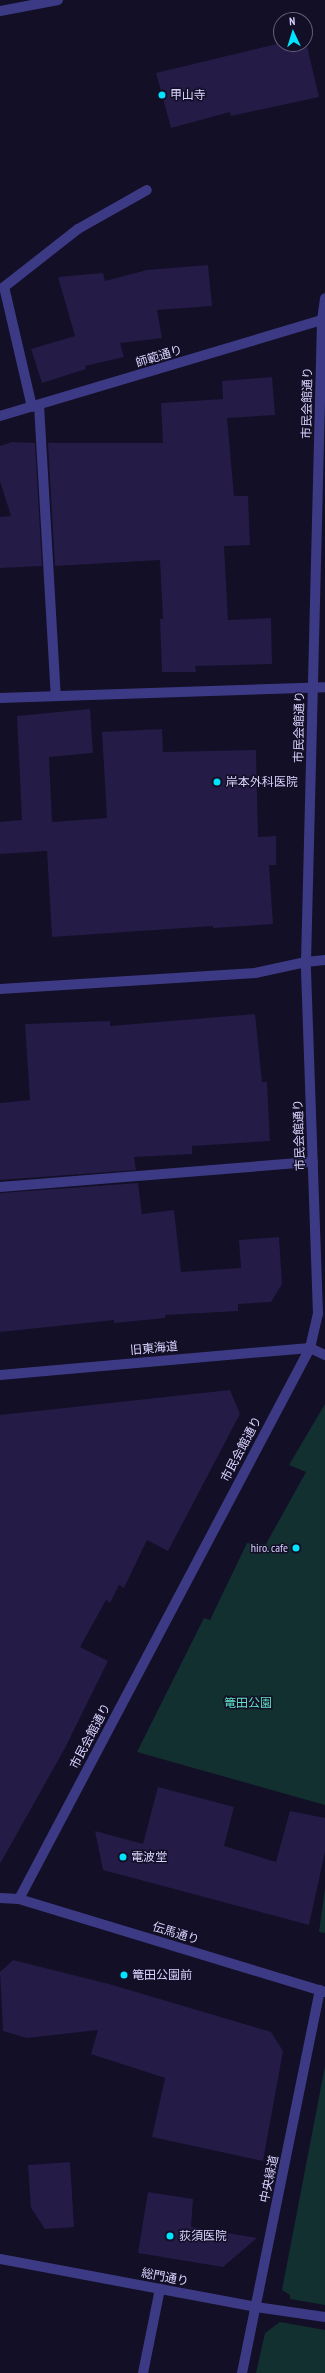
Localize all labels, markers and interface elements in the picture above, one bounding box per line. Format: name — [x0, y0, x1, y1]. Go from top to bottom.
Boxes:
north arrow — [273, 12, 313, 52]
text: N — [289, 14, 296, 28]
place label: 甲山寺 — [170, 88, 206, 102]
marker: 甲山寺 — [157, 90, 167, 100]
street label: 師範通り — [134, 342, 184, 370]
street label: 市民会館通り — [299, 367, 315, 439]
street label: 市民会館通り — [291, 691, 307, 763]
place label: 岸本外科医院 — [226, 775, 298, 789]
marker: 岸本外科医院 — [211, 776, 223, 788]
street label: 市民会館通り — [291, 1099, 307, 1171]
street label: 旧東海道 — [129, 1339, 179, 1357]
street label: 市民会館通り — [218, 1414, 264, 1484]
place label: hiro. cafe — [250, 1541, 288, 1555]
marker: hiro. cafe — [291, 1543, 301, 1553]
park label: 篭田公園 — [224, 1696, 272, 1710]
street label: 市民会館通り — [67, 1701, 113, 1771]
place label: 電波堂 — [131, 1850, 167, 1864]
marker: 電波堂 — [118, 1852, 128, 1862]
street label: 伝馬通り — [151, 1919, 201, 1947]
place label: 篭田公園前 — [132, 1968, 192, 1982]
marker: 篭田公園前 — [119, 1970, 129, 1980]
street label: 中央緑道 — [257, 2154, 281, 2204]
place label: 荻須医院 — [179, 2229, 227, 2243]
marker: 荻須医院 — [164, 2230, 176, 2242]
street label: 総門通り — [140, 2265, 190, 2289]

